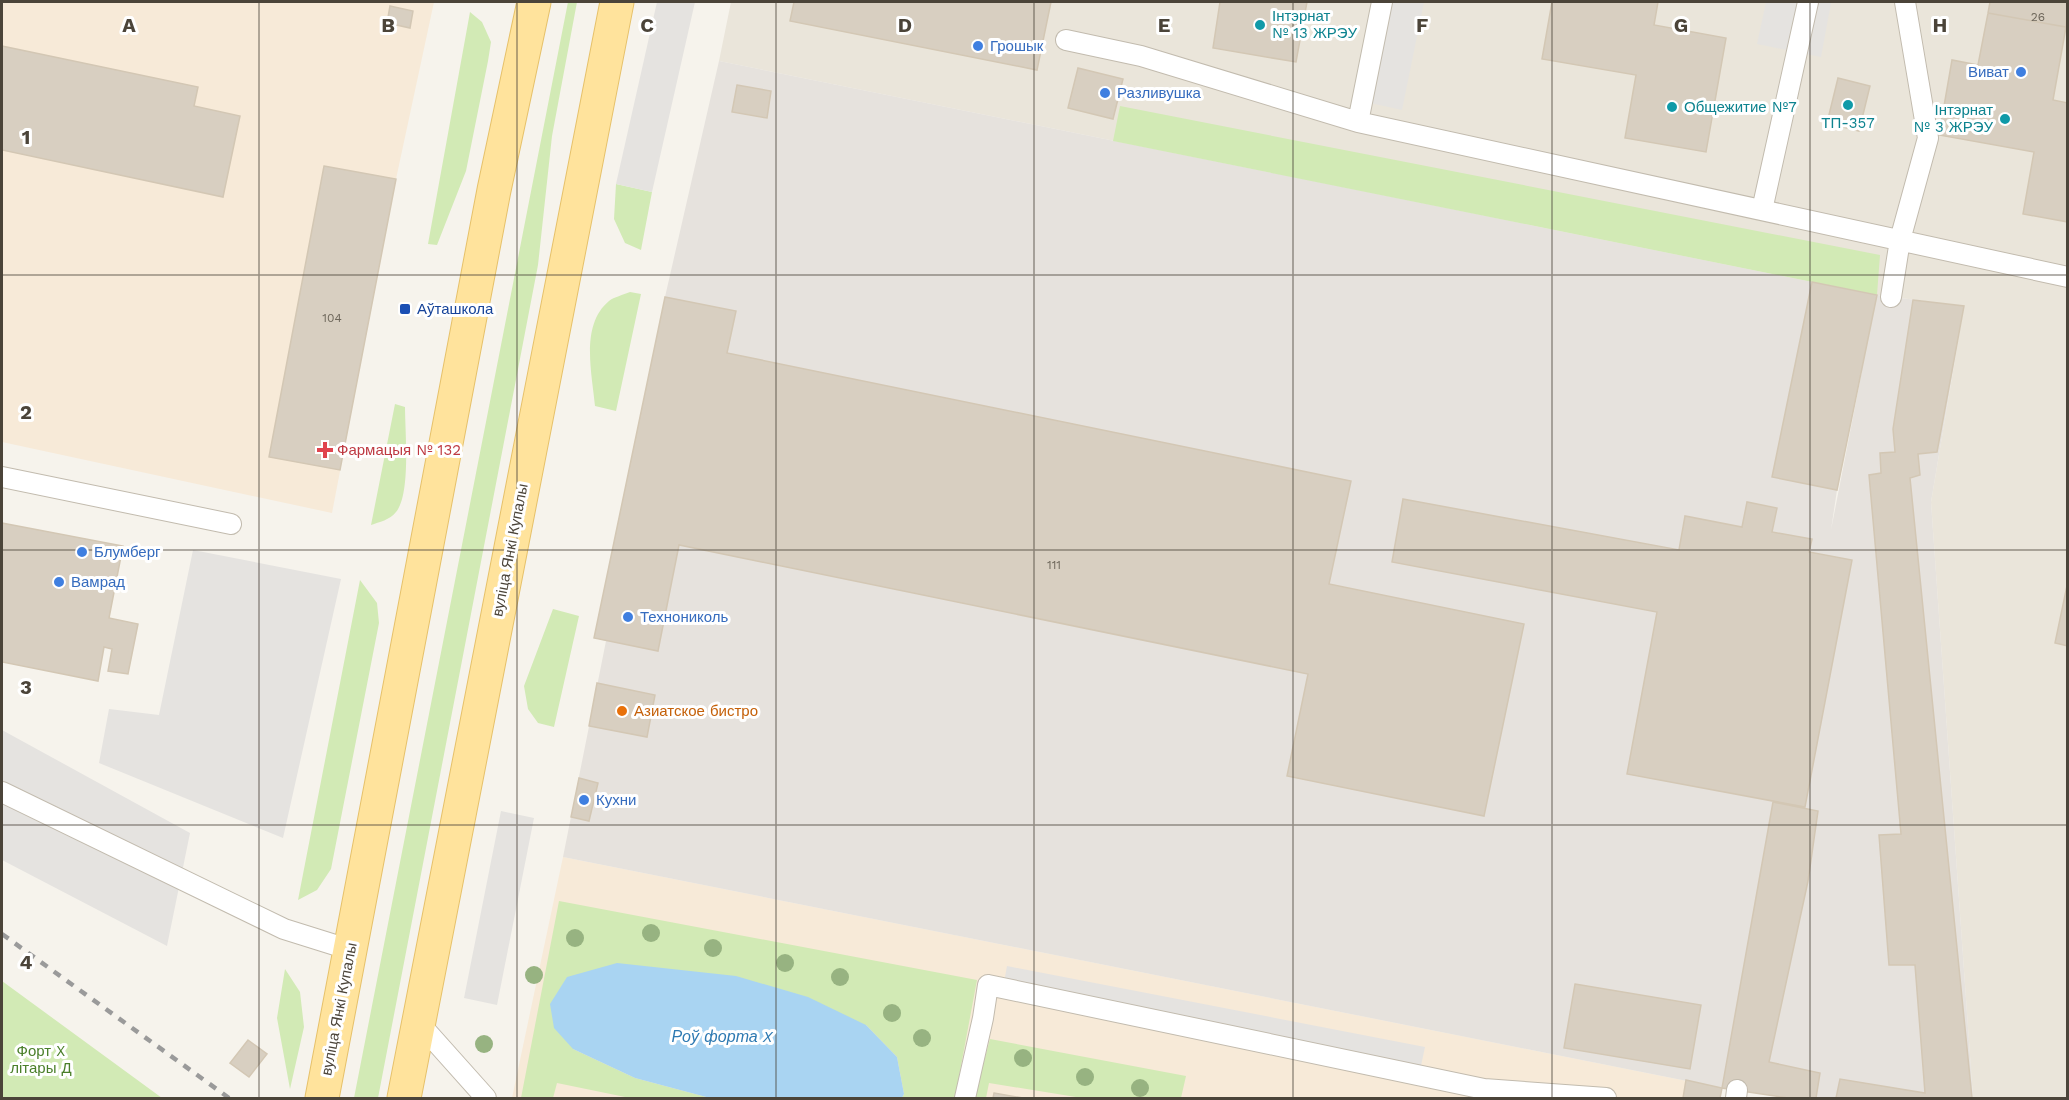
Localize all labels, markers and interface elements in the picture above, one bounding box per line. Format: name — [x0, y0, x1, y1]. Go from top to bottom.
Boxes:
place label: Інтэрнат № 13 ЖРЭУ — [1272, 7, 1358, 42]
house number: 26 — [2031, 10, 2045, 24]
text: A — [122, 13, 136, 37]
text: B — [381, 13, 395, 37]
text: C — [640, 13, 654, 37]
text: D — [898, 13, 912, 37]
text: E — [1158, 13, 1170, 37]
text: F — [1416, 13, 1428, 37]
text: G — [1674, 13, 1688, 37]
text: H — [1933, 13, 1947, 37]
marker: Інтэрнат № 13 ЖРЭУ — [1253, 18, 1267, 32]
place label: Грошык — [990, 37, 1044, 55]
marker: Грошык — [971, 39, 985, 53]
place label: Виват — [1968, 63, 2009, 81]
marker: Виват — [2014, 65, 2028, 79]
place label: Разливушка — [1117, 84, 1202, 102]
marker: Разливушка — [1098, 86, 1112, 100]
place label: Общежитие №7 — [1684, 98, 1797, 116]
marker: ТП-357 — [1841, 98, 1855, 112]
marker: Общежитие №7 — [1665, 100, 1679, 114]
place label: Інтэрнат № 3 ЖРЭУ — [1913, 101, 1993, 136]
marker: Інтэрнат № 3 ЖРЭУ — [1998, 112, 2012, 126]
place label: ТП-357 — [1821, 114, 1875, 132]
text: 1 — [22, 125, 30, 149]
place label: Аўташкола — [417, 300, 494, 318]
marker: Аўташкола — [398, 302, 412, 316]
house number: 104 — [322, 311, 342, 325]
text: 2 — [20, 400, 32, 424]
place label: Фармацыя № 132 — [337, 441, 461, 459]
marker: Фармацыя № 132 — [318, 443, 332, 457]
street label: вуліца Янкі Купалы — [488, 482, 532, 618]
place label: Блумберг — [94, 543, 161, 561]
marker: Блумберг — [75, 545, 89, 559]
house number: 111 — [1047, 558, 1061, 572]
place label: Вамрад — [71, 573, 125, 591]
marker: Вамрад — [52, 575, 66, 589]
place label: Технониколь — [640, 608, 729, 626]
marker: Технониколь — [621, 610, 635, 624]
text: 3 — [20, 675, 32, 699]
place label: Азиатское бистро — [634, 702, 758, 720]
marker: Азиатское бистро — [615, 704, 629, 718]
place label: Кухни — [596, 791, 636, 809]
marker: Кухни — [577, 793, 591, 807]
street label: вуліца Янкі Купалы — [317, 941, 361, 1077]
text: 4 — [20, 950, 33, 974]
water label: Роў форта X — [672, 1027, 774, 1046]
park label: Форт X літары Д — [10, 1042, 72, 1077]

